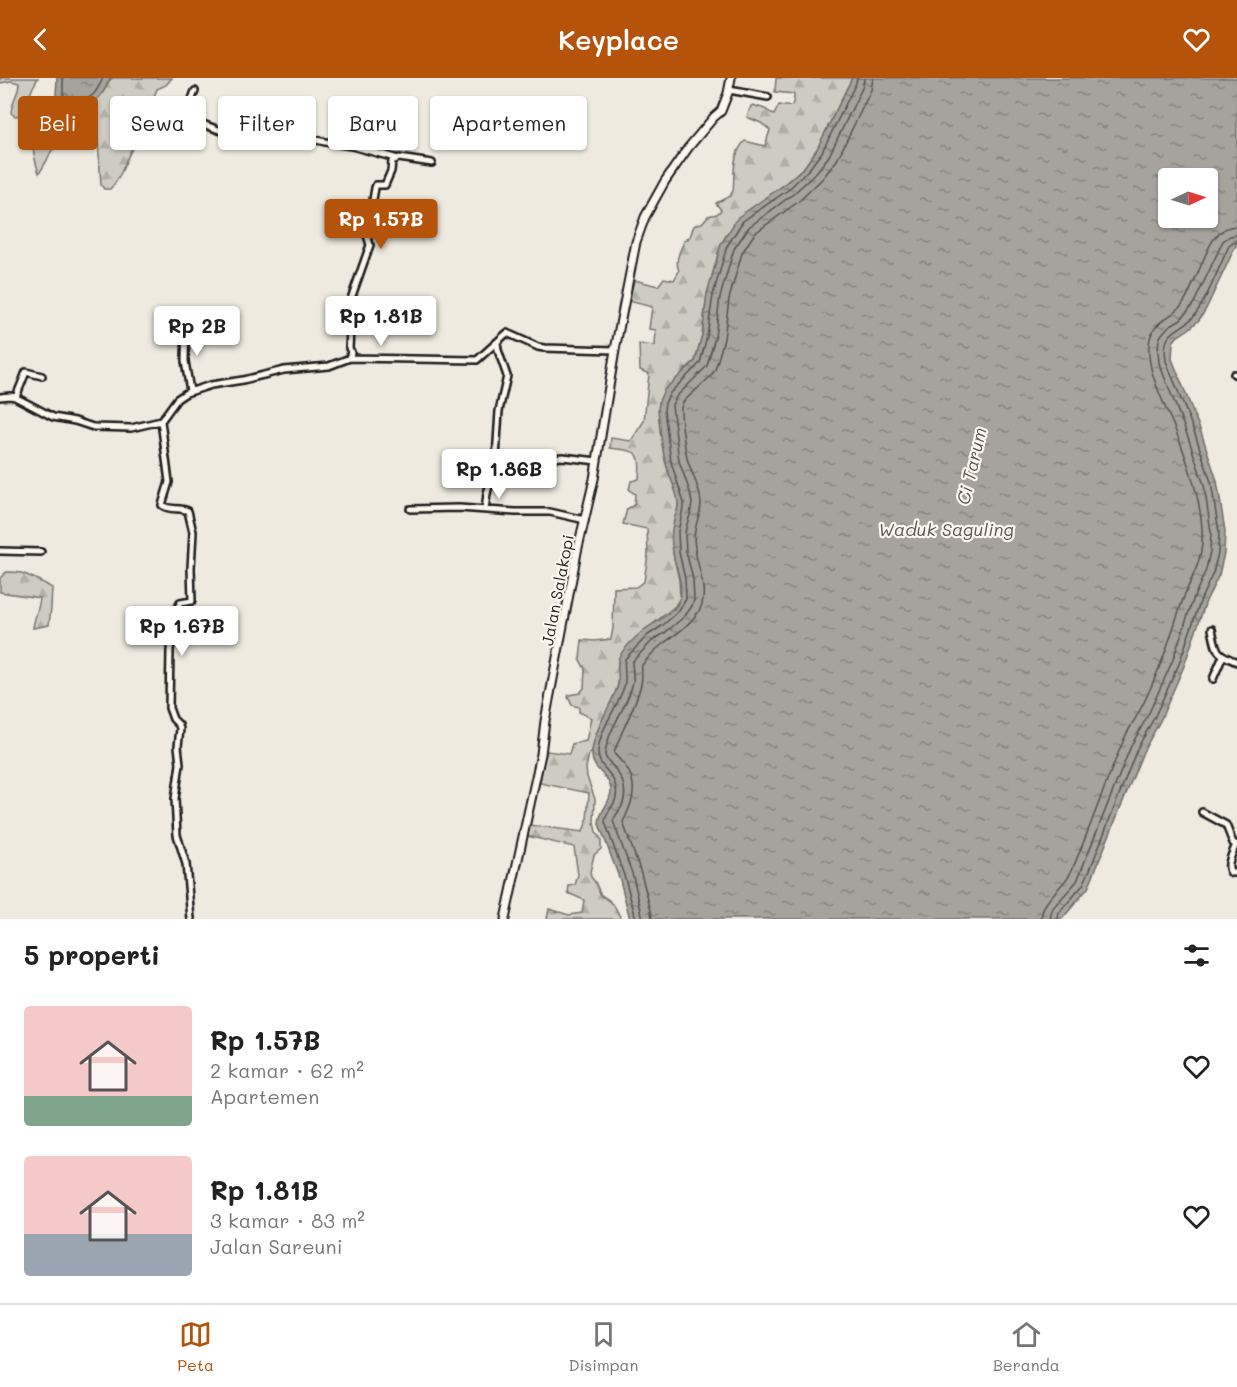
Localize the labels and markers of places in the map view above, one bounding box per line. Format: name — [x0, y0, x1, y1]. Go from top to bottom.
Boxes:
pin: Rp 1.57B — [319, 199, 443, 250]
pin: Rp 1.81B — [319, 296, 443, 347]
pin: Rp 2B — [155, 306, 239, 357]
pin: Rp 1.86B — [437, 449, 561, 500]
pin: Rp 1.67B — [120, 606, 244, 657]

